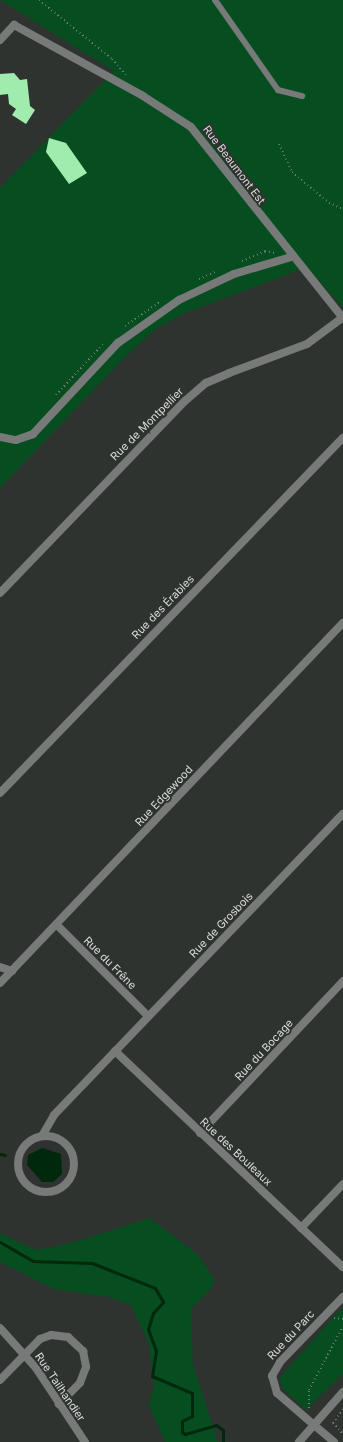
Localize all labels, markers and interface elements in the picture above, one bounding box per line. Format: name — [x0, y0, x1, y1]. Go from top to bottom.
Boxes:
street label: Rue Beaumont Est — [200, 123, 268, 207]
street label: Rue de Montpellier — [108, 385, 186, 463]
street label: Rue des Érables — [129, 572, 197, 642]
street label: Rue Edgewood — [133, 763, 195, 829]
street label: Rue de Grosbois — [186, 890, 256, 960]
street label: Rue du Frêne — [81, 934, 139, 992]
street label: Rue du Bocage — [232, 1017, 296, 1083]
street label: Rue des Bouleaux — [197, 1115, 275, 1189]
street label: Rue du Parc — [265, 1308, 317, 1362]
street label: Rue Tailhandier — [32, 1350, 88, 1424]

